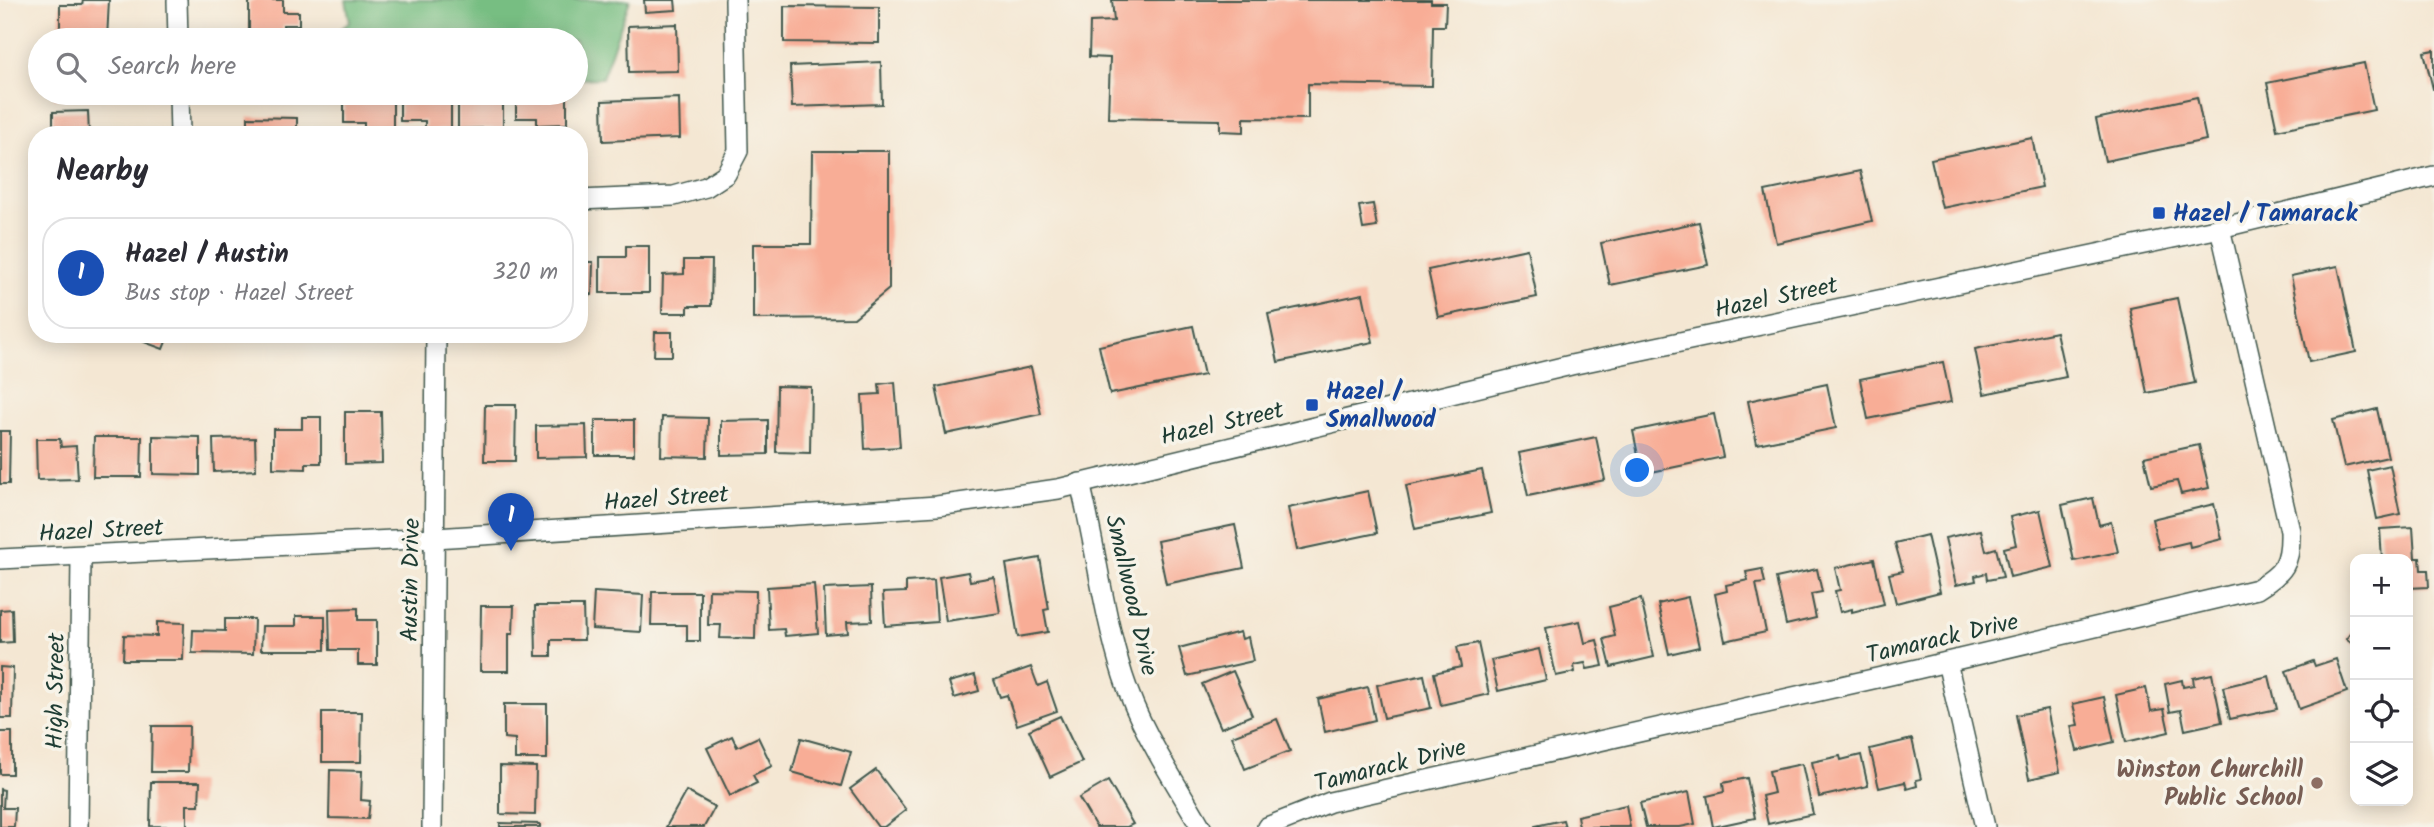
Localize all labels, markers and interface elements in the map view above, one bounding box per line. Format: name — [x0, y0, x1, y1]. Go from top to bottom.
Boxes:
search box — [28, 28, 588, 105]
text: Search here — [108, 46, 236, 88]
icon: search — [52, 48, 90, 86]
text: Nearby — [56, 148, 148, 196]
place label: Hazel / Tamarack — [2173, 195, 2359, 234]
marker: Hazel / Tamarack — [2151, 205, 2167, 221]
text: Hazel / Austin — [125, 234, 289, 276]
text: 1 — [78, 255, 84, 291]
text: 320 m — [492, 255, 558, 291]
street label: Hazel Street — [1711, 266, 1842, 331]
text: Bus stop · Hazel Street — [125, 276, 354, 312]
place label: Hazel / Smallwood — [1326, 373, 1437, 440]
street label: Hazel Street — [1157, 391, 1288, 458]
marker: Hazel / Smallwood — [1304, 397, 1320, 413]
your location — [1620, 453, 1654, 487]
street label: Hazel Street — [602, 476, 731, 523]
pin: 1 — [488, 493, 534, 551]
street label: Hazel Street — [38, 509, 165, 554]
street label: Smallwood Drive — [1093, 511, 1168, 680]
street label: Austin Drive — [391, 518, 432, 642]
map controls — [2350, 554, 2413, 806]
button: + — [2350, 554, 2413, 617]
street label: Tamarack Drive — [1862, 603, 2023, 676]
button: − — [2350, 617, 2413, 680]
street label: High Street — [36, 632, 77, 750]
button: locate — [2350, 680, 2413, 743]
street label: Tamarack Drive — [1310, 729, 1471, 804]
button: layers — [2350, 743, 2413, 806]
place label: Winston Churchill Public School — [2116, 751, 2304, 818]
marker: Winston Churchill Public School — [2309, 775, 2325, 791]

